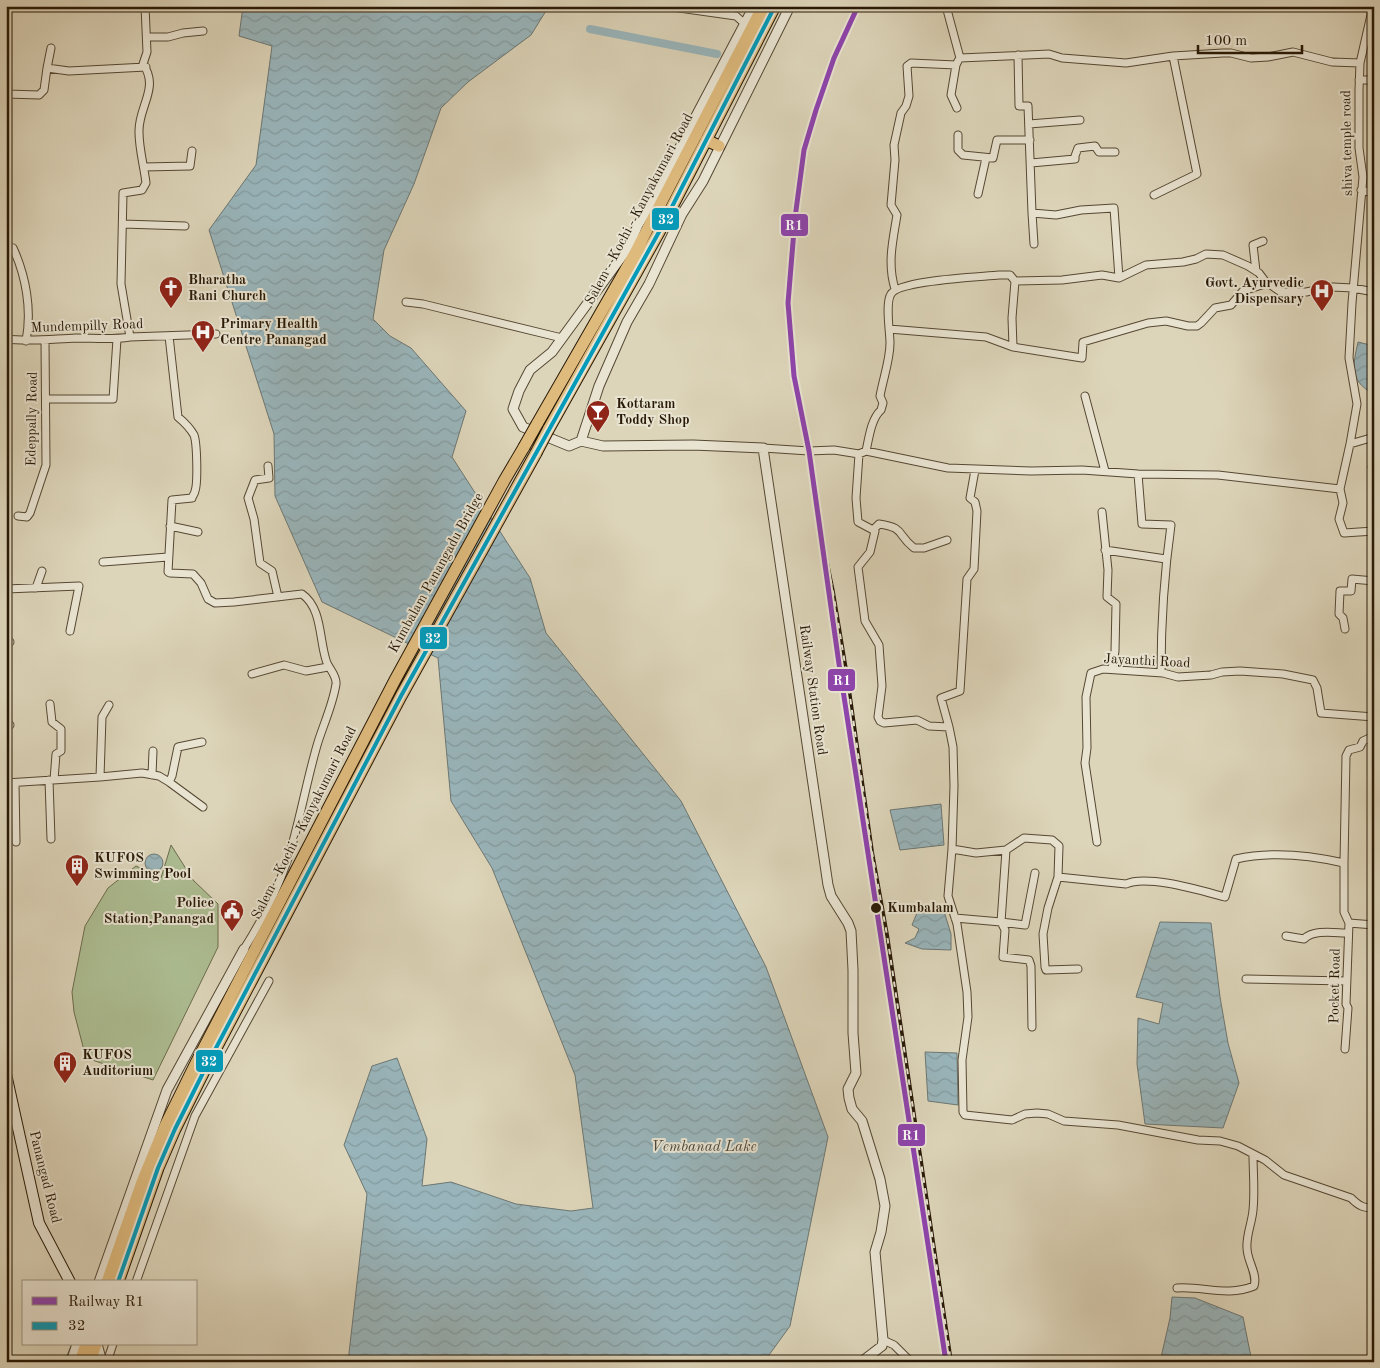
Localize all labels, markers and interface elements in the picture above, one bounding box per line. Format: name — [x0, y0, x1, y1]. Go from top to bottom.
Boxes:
scale bar — [1198, 22, 1301, 54]
text: 100 m — [1205, 34, 1247, 49]
street label: shiva temple road — [1339, 90, 1355, 196]
street label: Salem - Kochi - Kanyakumari Road — [582, 111, 696, 307]
line badge: 32 — [651, 207, 680, 231]
text: 32 — [658, 213, 674, 227]
line badge: R1 — [780, 213, 809, 237]
text: R1 — [785, 219, 803, 233]
place label: Bharatha Rani Church — [188, 273, 267, 303]
church icon: Bharatha Rani Church — [158, 275, 184, 309]
place label: Govt. Ayurvedic Dispensary — [1205, 276, 1304, 306]
hospital icon: Govt. Ayurvedic Dispensary — [1309, 278, 1335, 312]
street label: Mundempilly Road — [30, 317, 144, 335]
place label: Primary Health Centre Panangad — [220, 317, 327, 347]
hospital icon: Primary Health Centre Panangad — [190, 319, 216, 353]
street label: Edeppally Road — [24, 371, 40, 467]
place label: Kottaram Toddy Shop — [616, 397, 690, 427]
bar icon: Kottaram Toddy Shop — [585, 399, 611, 433]
street label: Kumbalam Panangadu Bridge — [386, 491, 486, 655]
street label: Railway Station Road — [797, 624, 829, 756]
line badge: 32 — [419, 626, 448, 650]
text: 32 — [425, 632, 441, 646]
street label: Jayanthi Road — [1103, 652, 1191, 670]
line badge: R1 — [827, 668, 856, 692]
text: R1 — [833, 674, 851, 688]
street label: Salem - Kochi - Kanyakumari Road — [249, 724, 359, 922]
place label: KUFOS Swimming Pool — [94, 851, 191, 881]
building icon: KUFOS Swimming Pool — [64, 853, 90, 887]
place label: Police Station,Panangad — [104, 896, 214, 926]
public building icon: Police Station,Panangad — [219, 898, 245, 932]
marker: Kumbalam — [869, 901, 883, 915]
place label: Kumbalam — [887, 901, 954, 915]
street label: Pocket Road — [1327, 948, 1343, 1024]
place label: KUFOS Auditorium — [82, 1048, 153, 1078]
line badge: 32 — [195, 1049, 224, 1073]
building icon: KUFOS Auditorium — [52, 1050, 78, 1084]
text: 32 — [201, 1055, 217, 1069]
line badge: R1 — [897, 1123, 926, 1147]
street label: Panangad Road — [27, 1129, 63, 1225]
text: R1 — [902, 1129, 920, 1143]
water label: Vembanad Lake — [651, 1140, 757, 1155]
legend — [22, 1280, 198, 1346]
text: Railway R1 — [68, 1295, 144, 1310]
text: 32 — [68, 1319, 85, 1334]

